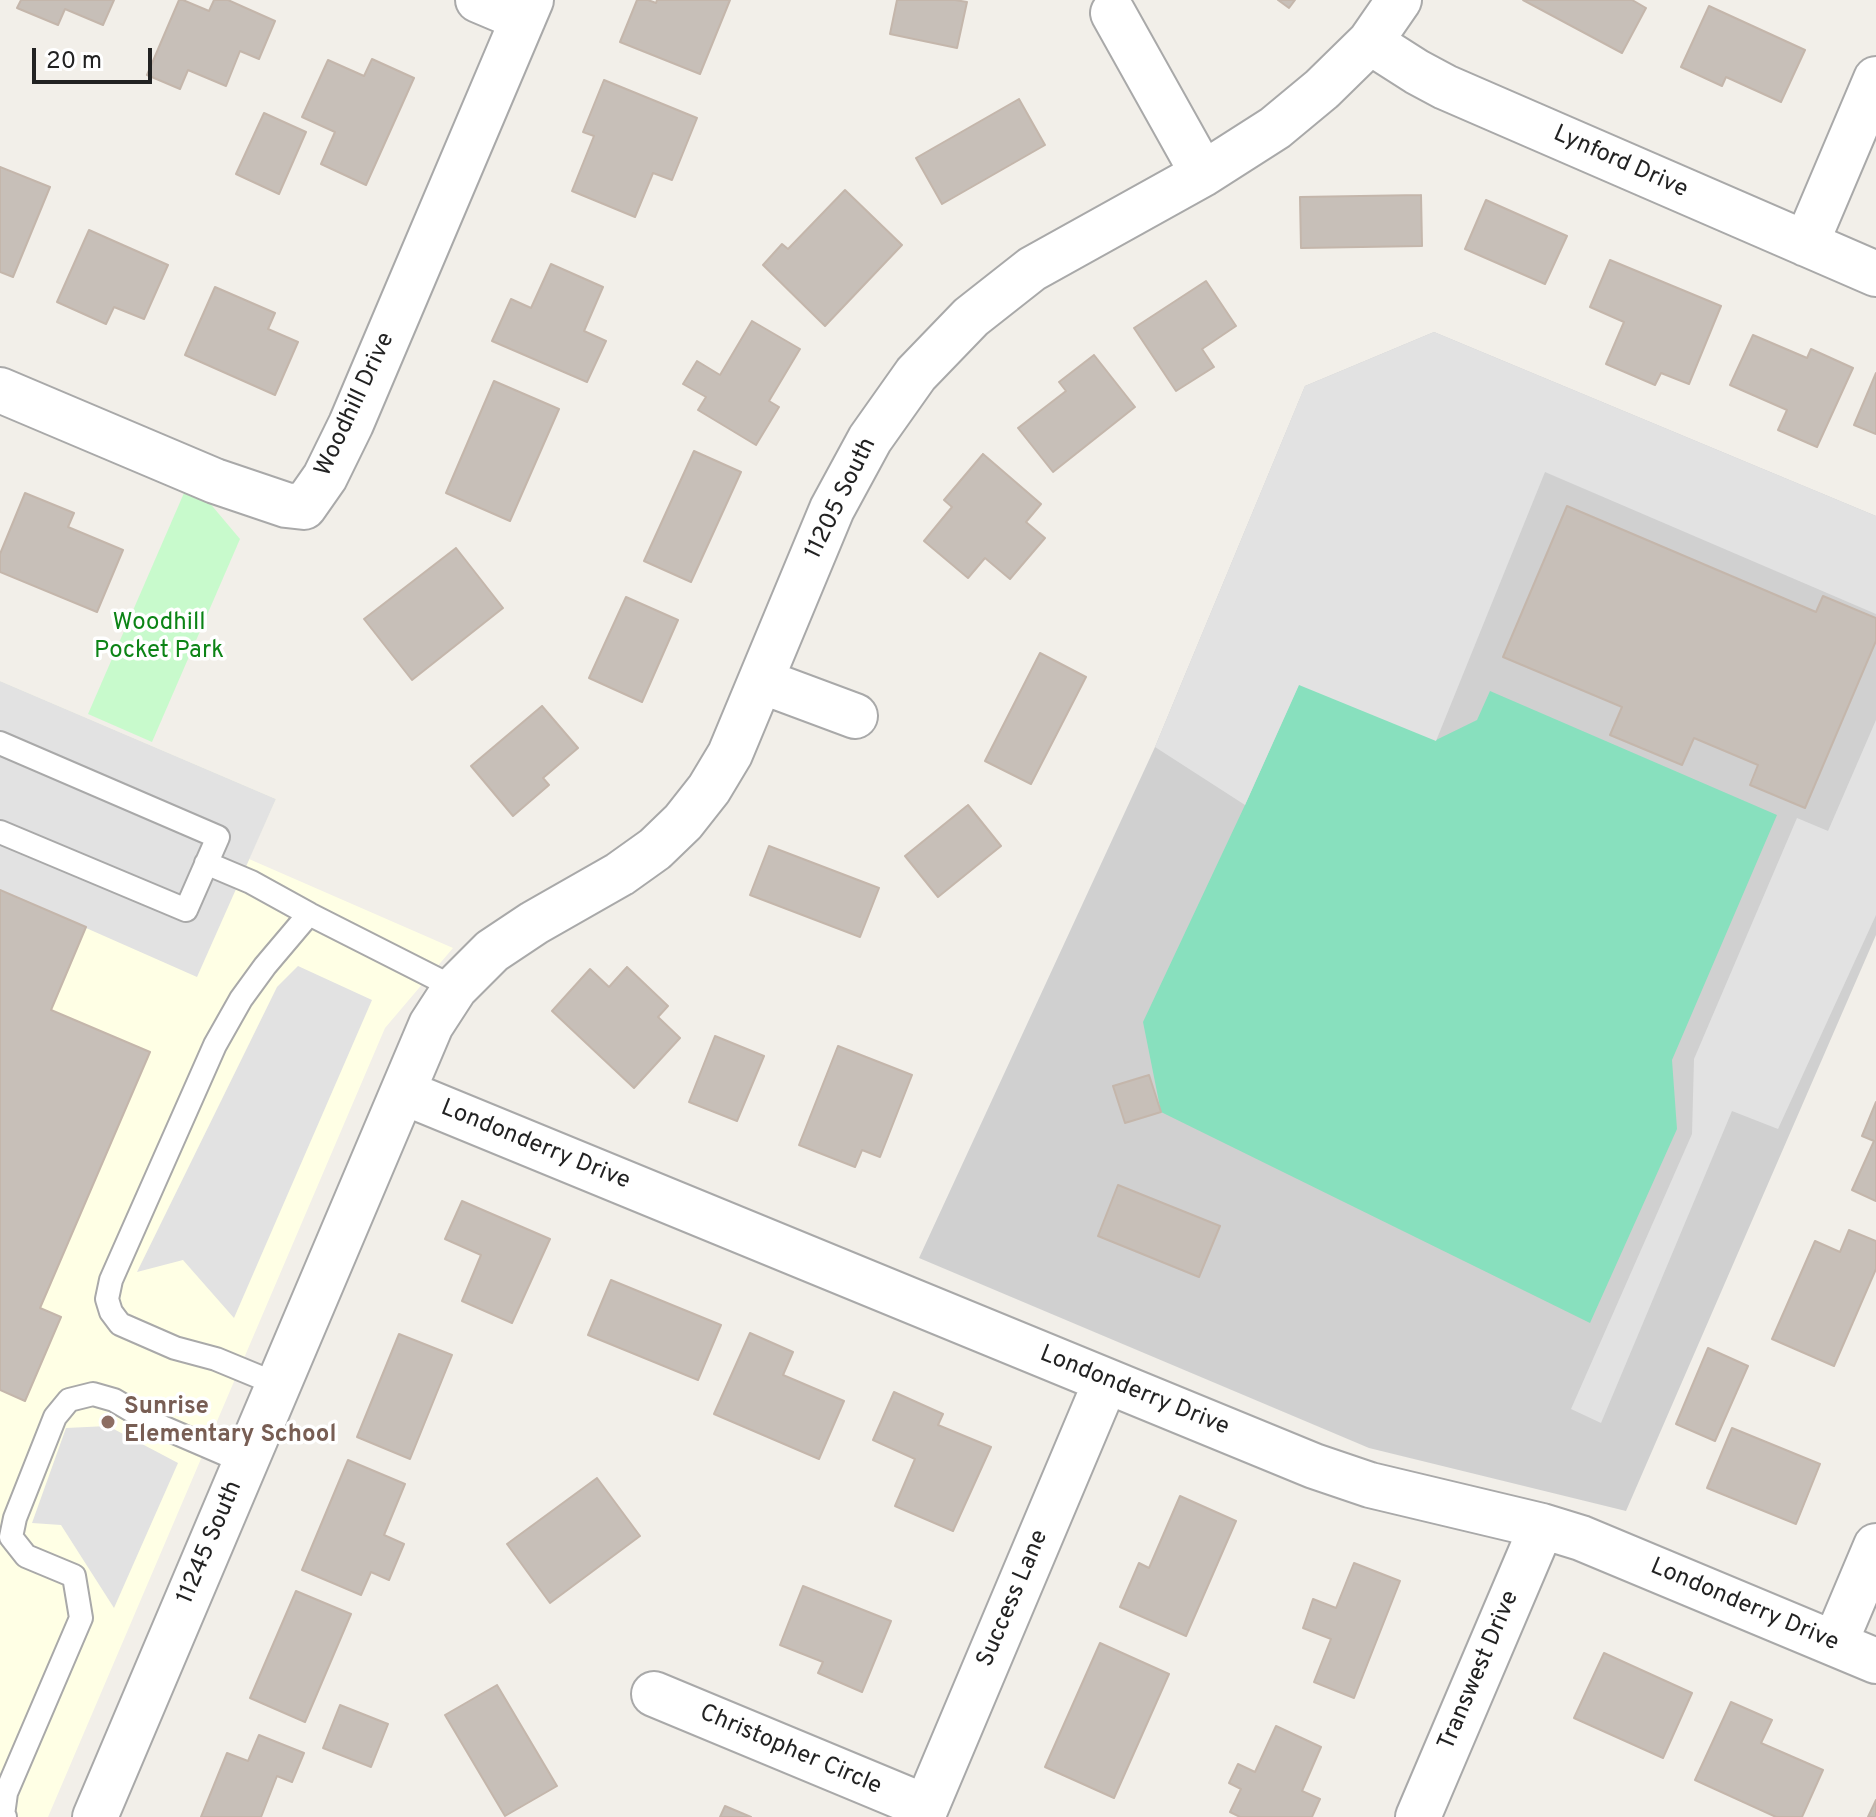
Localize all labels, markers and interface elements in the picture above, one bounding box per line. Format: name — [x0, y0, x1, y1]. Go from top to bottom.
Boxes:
scale bar — [36, 32, 156, 82]
text: 20 m — [46, 47, 102, 77]
street label: Lynford Drive — [1548, 121, 1692, 205]
street label: Woodhill Drive — [310, 328, 402, 482]
street label: 11205 South — [800, 434, 884, 564]
park label: Woodhill Pocket Park — [94, 610, 224, 666]
street label: Londonderry Drive — [436, 1095, 634, 1197]
street label: Londonderry Drive — [1035, 1341, 1233, 1443]
place label: Sunrise Elementary School — [124, 1394, 336, 1450]
marker: Sunrise Elementary School — [99, 1413, 117, 1431]
street label: 11245 South — [172, 1477, 250, 1609]
street label: Success Lane — [972, 1526, 1056, 1672]
street label: Londonderry Drive — [1645, 1553, 1843, 1659]
street label: Transwest Drive — [1433, 1587, 1527, 1755]
street label: Christopher Circle — [695, 1700, 885, 1802]

